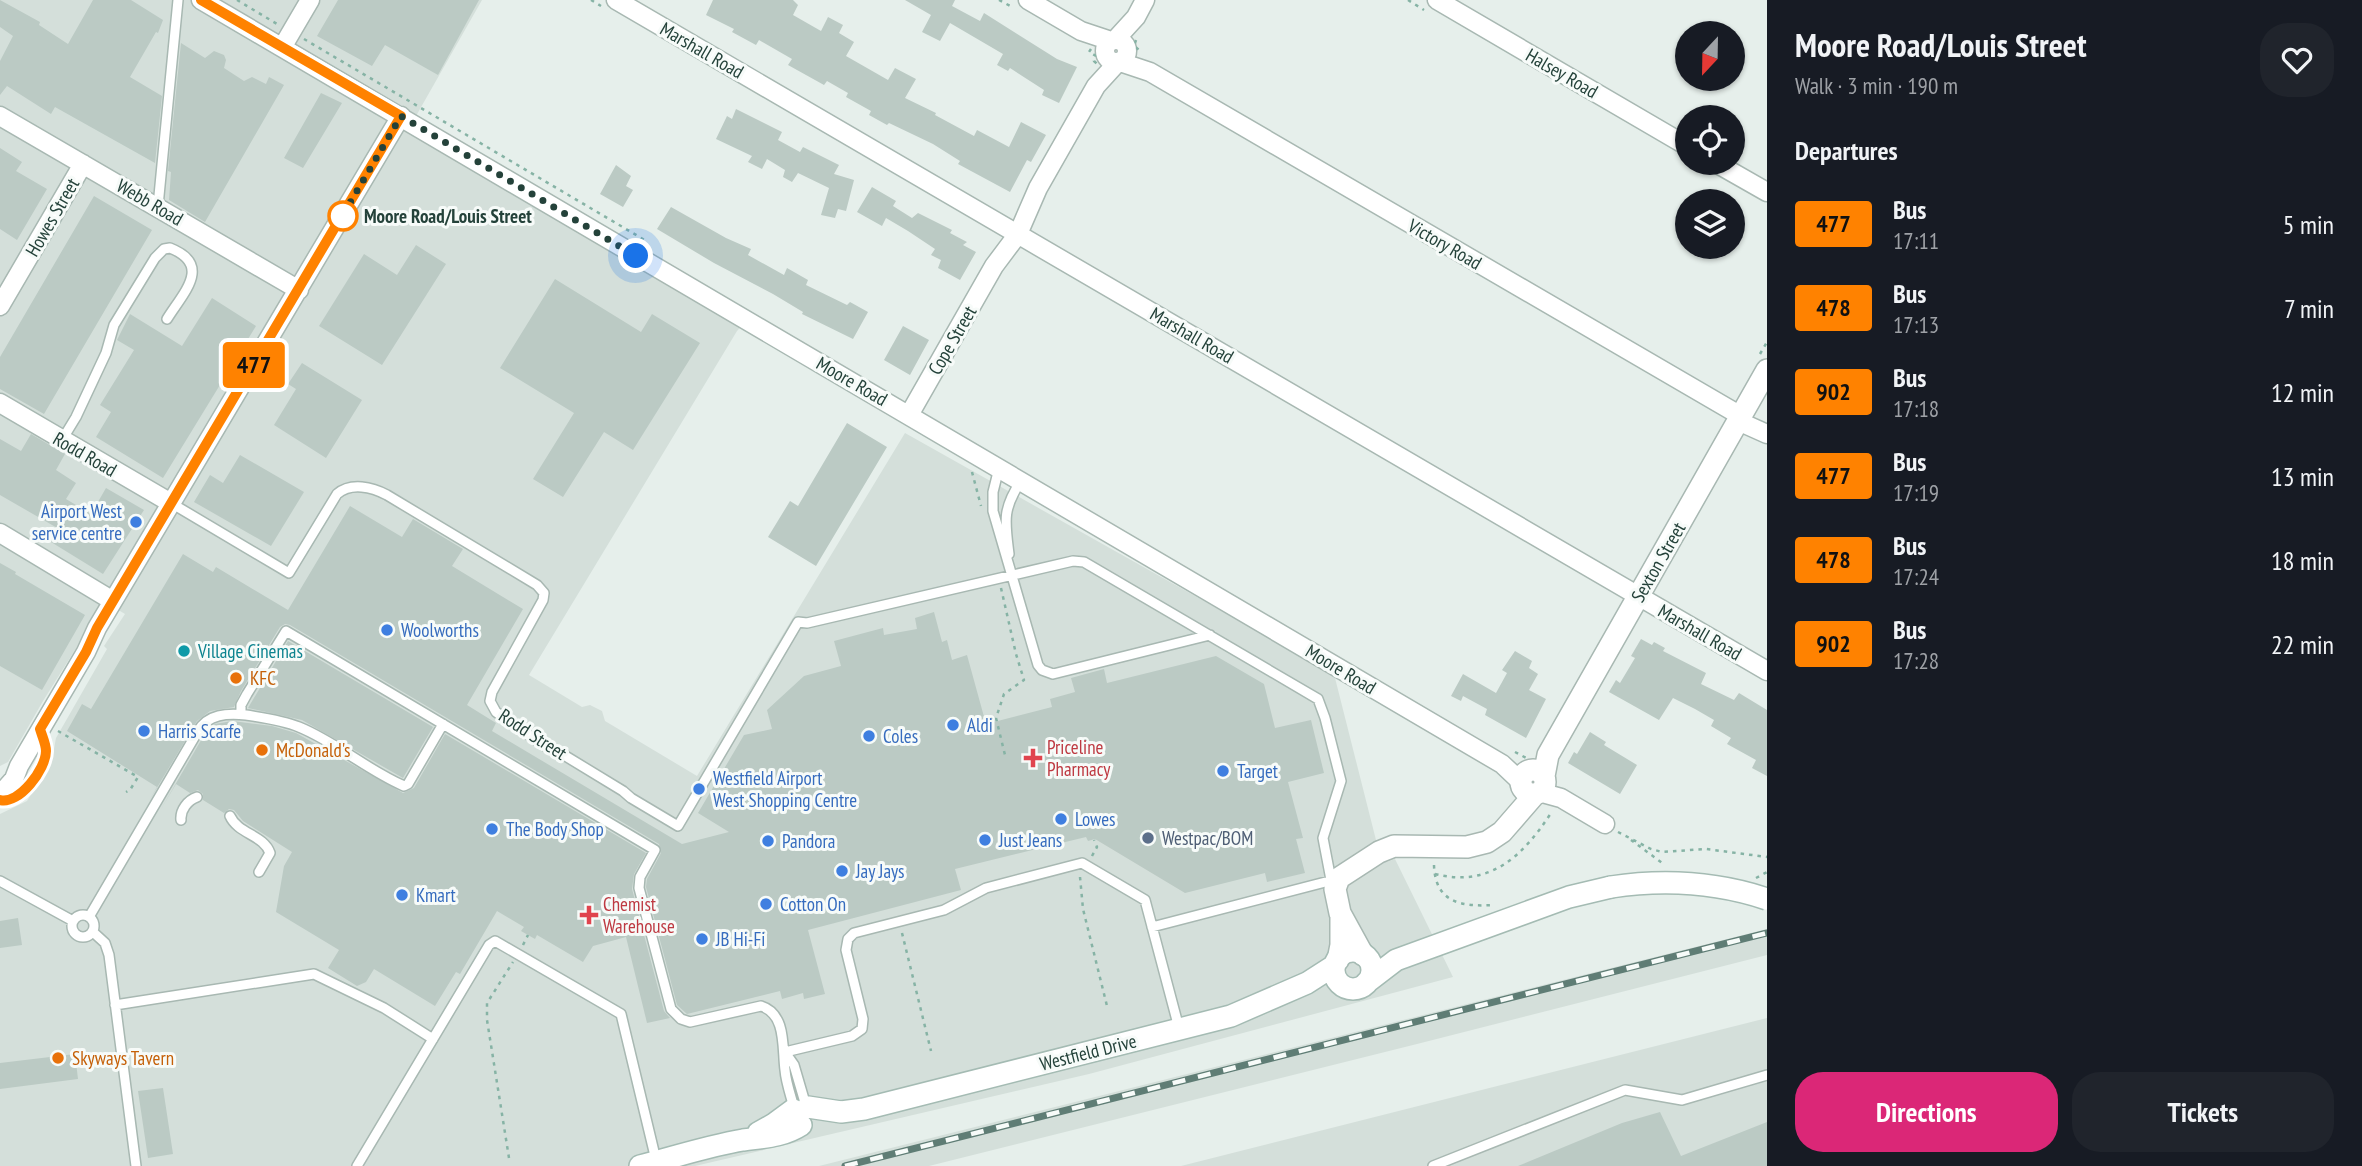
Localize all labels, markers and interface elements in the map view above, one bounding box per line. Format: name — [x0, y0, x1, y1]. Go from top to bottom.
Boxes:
street label: Marshall Road — [656, 16, 748, 84]
north arrow — [1675, 21, 1745, 91]
map controls — [1675, 21, 1745, 259]
text: Moore Road/Louis Street — [1795, 23, 2087, 66]
button: heart — [2260, 23, 2334, 97]
street label: Halsey Road — [1522, 43, 1602, 103]
text: Walk · 3 min · 190 m — [1795, 71, 1958, 100]
button: locate — [1675, 105, 1745, 175]
text: Departures — [1795, 134, 1898, 167]
street label: Howes Street — [20, 173, 85, 261]
street label: Webb Road — [112, 173, 188, 231]
button: layers — [1675, 189, 1745, 259]
text: Bus — [1893, 193, 1926, 226]
marker: Moore Road/Louis Street — [328, 201, 358, 231]
place label: Moore Road/Louis Street — [364, 204, 532, 228]
text: 477 — [1816, 208, 1851, 239]
text: 5 min — [2283, 208, 2334, 241]
street label: Victory Road — [1403, 213, 1486, 275]
text: 17:11 — [1893, 226, 1939, 255]
your location — [618, 238, 653, 273]
text: Bus — [1893, 277, 1926, 310]
text: 478 — [1816, 292, 1851, 323]
text: 7 min — [2284, 292, 2334, 325]
street label: Cope Street — [923, 300, 982, 379]
street label: Marshall Road — [1146, 301, 1238, 369]
text: 17:13 — [1893, 310, 1939, 339]
line badge: 477 — [214, 342, 294, 388]
text: 477 — [237, 349, 271, 380]
street label: Moore Road — [812, 351, 892, 411]
text: Bus — [1893, 361, 1926, 394]
text: 902 — [1816, 376, 1851, 407]
text: 12 min — [2271, 376, 2334, 409]
text: 17:18 — [1893, 394, 1939, 423]
street label: Rodd Road — [49, 426, 121, 482]
text: Bus — [1893, 445, 1926, 478]
text: 477 — [1816, 460, 1851, 491]
text: 13 min — [2271, 460, 2334, 493]
text: 17:19 — [1893, 478, 1939, 507]
place label: Airport West service centre — [32, 499, 123, 545]
marker: Airport West service centre — [128, 514, 144, 530]
street label: Sexton Street — [1625, 517, 1691, 606]
text: Bus — [1893, 529, 1926, 562]
text: 478 — [1816, 544, 1851, 575]
text: 18 min — [2271, 544, 2334, 577]
text: 17:24 — [1893, 562, 1939, 591]
street label: Marshall Road — [1654, 598, 1746, 666]
text: Bus — [1893, 613, 1926, 646]
place label: Woolworths — [401, 618, 479, 642]
marker: Woolworths — [379, 622, 395, 638]
text: 902 — [1816, 628, 1851, 659]
text: 22 min — [2271, 628, 2334, 661]
place label: Village Cinemas — [197, 639, 303, 663]
street label: Moore Road — [1301, 639, 1381, 699]
marker: Village Cinemas — [176, 643, 192, 659]
text: 17:28 — [1893, 646, 1939, 675]
place label: KFC — [250, 666, 276, 690]
marker: KFC — [228, 670, 244, 686]
street label: Rodd Street — [494, 703, 572, 765]
place label: Aldi — [967, 713, 993, 737]
marker: Aldi — [945, 717, 961, 733]
place label: Harris Scarfe — [158, 719, 241, 743]
marker: Harris Scarfe — [136, 723, 152, 739]
place label: Coles — [883, 724, 918, 748]
marker: Coles — [861, 728, 877, 744]
place label: Priceline Pharmacy — [1047, 735, 1111, 781]
place label: McDonald's — [276, 738, 351, 762]
marker: McDonald's — [254, 742, 270, 758]
marker: Priceline Pharmacy — [1025, 750, 1041, 766]
place label: Target — [1237, 759, 1279, 783]
marker: Target — [1215, 763, 1231, 779]
place label: Westfield Airport West Shopping Centre — [713, 766, 857, 812]
marker: Westfield Airport West Shopping Centre — [691, 781, 707, 797]
place label: Lowes — [1075, 807, 1115, 831]
marker: Lowes — [1053, 811, 1069, 827]
place label: The Body Shop — [506, 817, 604, 841]
marker: The Body Shop — [484, 821, 500, 837]
place label: Westpac/BOM — [1162, 826, 1253, 850]
place label: Just Jeans — [998, 828, 1062, 852]
place label: Pandora — [782, 829, 835, 853]
marker: Westpac/BOM — [1140, 830, 1156, 846]
marker: Just Jeans — [977, 832, 993, 848]
marker: Pandora — [760, 833, 776, 849]
place label: Jay Jays — [855, 859, 905, 883]
marker: Jay Jays — [834, 863, 850, 879]
place label: Kmart — [416, 883, 457, 907]
marker: Kmart — [394, 887, 410, 903]
place label: Chemist Warehouse — [603, 892, 675, 938]
place label: Cotton On — [780, 892, 846, 916]
marker: Cotton On — [758, 896, 774, 912]
marker: Chemist Warehouse — [581, 907, 597, 923]
place label: JB Hi-Fi — [715, 927, 765, 951]
marker: JB Hi-Fi — [694, 931, 710, 947]
street label: Westfield Drive — [1037, 1028, 1139, 1076]
place label: Skyways Tavern — [72, 1046, 174, 1070]
marker: Skyways Tavern — [50, 1050, 66, 1066]
button: Directions — [1795, 1072, 2058, 1152]
button: Tickets — [2072, 1072, 2334, 1152]

